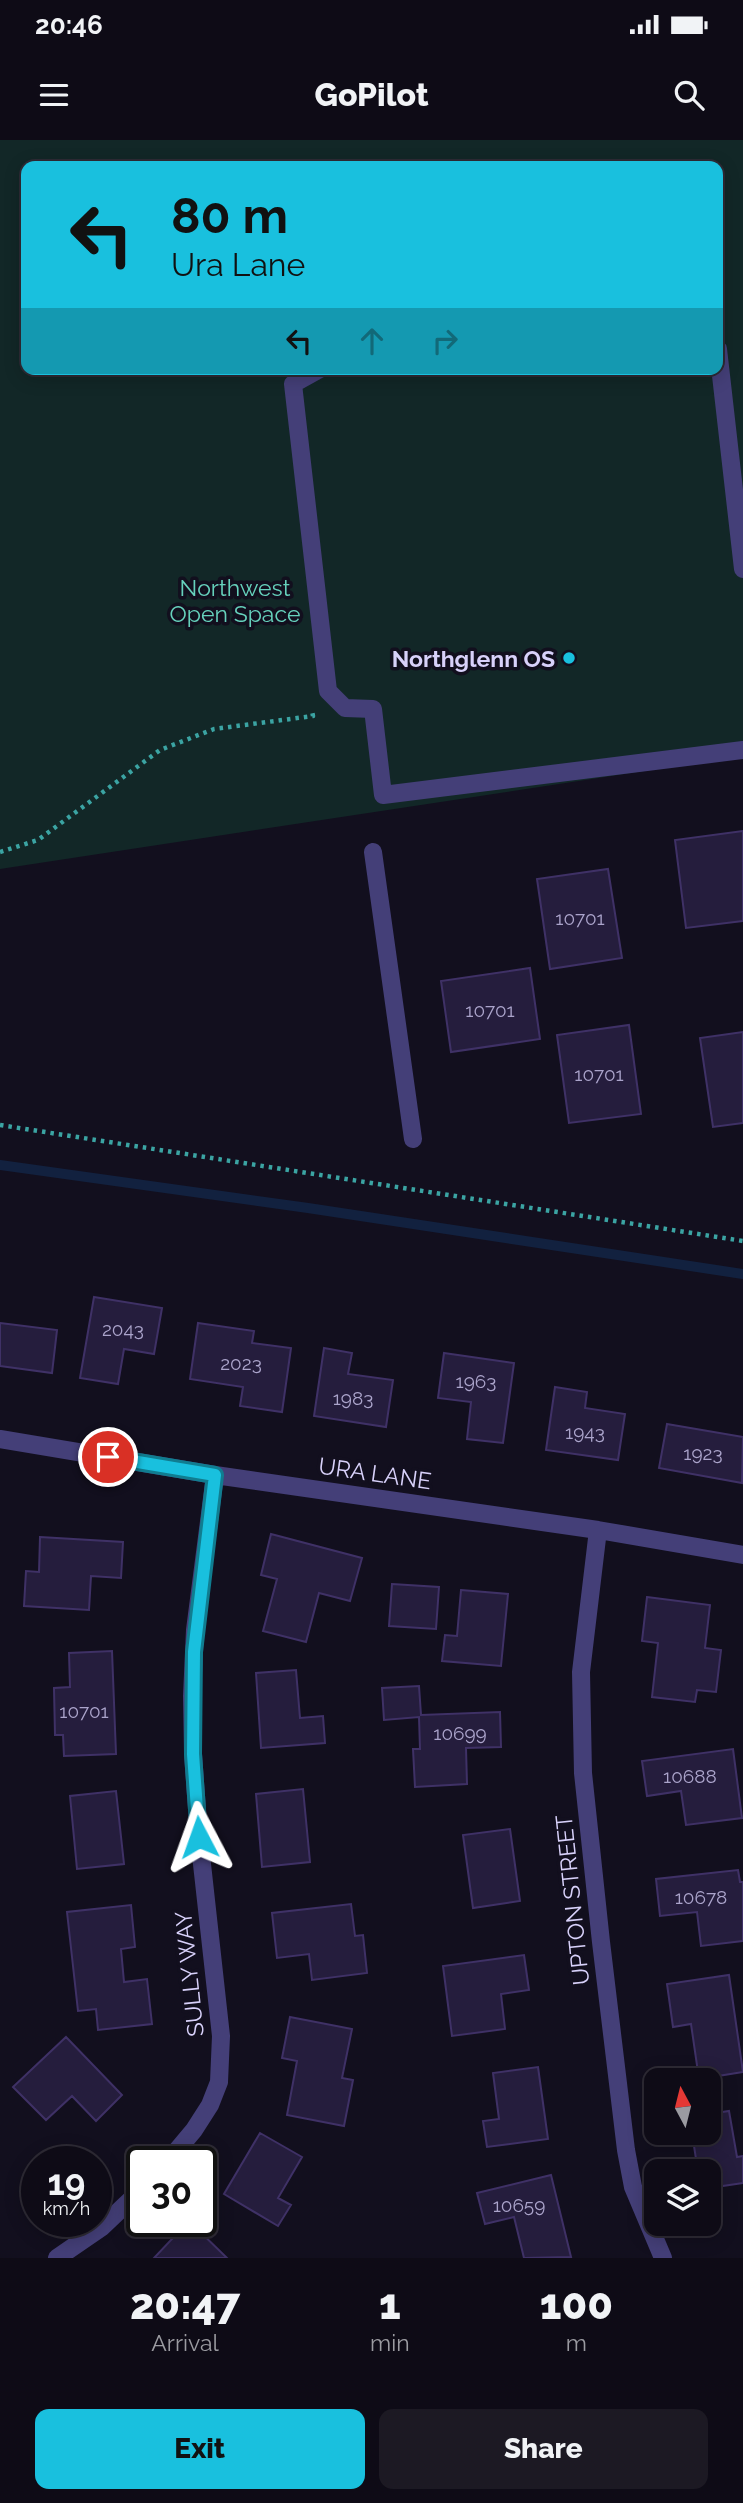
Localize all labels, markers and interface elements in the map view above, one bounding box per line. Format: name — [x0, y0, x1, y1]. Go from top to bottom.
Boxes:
text: 20:46 — [35, 10, 103, 40]
icon: menu — [35, 76, 73, 114]
text: GoPilot — [314, 76, 429, 113]
icon: search — [670, 76, 708, 114]
text: 80 m — [171, 187, 288, 244]
icon: left — [56, 189, 147, 280]
text: Ura Lane — [171, 246, 305, 283]
icon: left — [280, 322, 318, 360]
icon: ahead — [353, 322, 391, 360]
icon: right — [426, 322, 464, 360]
park label: Northwest Open Space — [170, 574, 300, 627]
place label: Northglenn OS — [392, 645, 555, 672]
marker: Northglenn OS — [561, 650, 577, 666]
house number: 10701 — [555, 907, 605, 929]
house number: 10701 — [465, 999, 515, 1021]
house number: 10701 — [574, 1063, 624, 1085]
house number: 2043 — [102, 1318, 144, 1340]
house number: 2023 — [220, 1352, 262, 1374]
house number: 1963 — [456, 1370, 496, 1392]
house number: 1983 — [333, 1387, 373, 1409]
house number: 1943 — [565, 1421, 605, 1443]
pin — [78, 1427, 138, 1487]
icon: arrive — [89, 1438, 127, 1476]
house number: 1923 — [683, 1442, 723, 1464]
street label: URA LANE — [317, 1452, 433, 1494]
house number: 10701 — [59, 1700, 109, 1722]
house number: 10699 — [433, 1722, 487, 1744]
house number: 10688 — [663, 1765, 717, 1787]
position arrow — [162, 1800, 236, 1874]
street label: UPTON STREET — [550, 1814, 594, 1986]
house number: 10678 — [675, 1886, 727, 1908]
street label: SULLY WAY — [169, 1910, 209, 2038]
north arrow — [644, 2068, 721, 2146]
map controls — [644, 2068, 721, 2236]
speed limit sign: 30 — [126, 2146, 217, 2237]
button: layers — [644, 2159, 721, 2236]
text: 19 — [48, 2162, 85, 2203]
house number: 10659 — [493, 2194, 545, 2216]
text: km/h — [43, 2198, 90, 2219]
text: 20:47 — [130, 2280, 240, 2329]
text: 1 — [379, 2280, 401, 2329]
text: 100 — [540, 2280, 613, 2329]
text: Arrival — [151, 2329, 219, 2356]
text: min — [370, 2329, 410, 2356]
text: m — [566, 2329, 587, 2356]
button: Exit — [35, 2409, 365, 2489]
button: Share — [379, 2409, 708, 2489]

